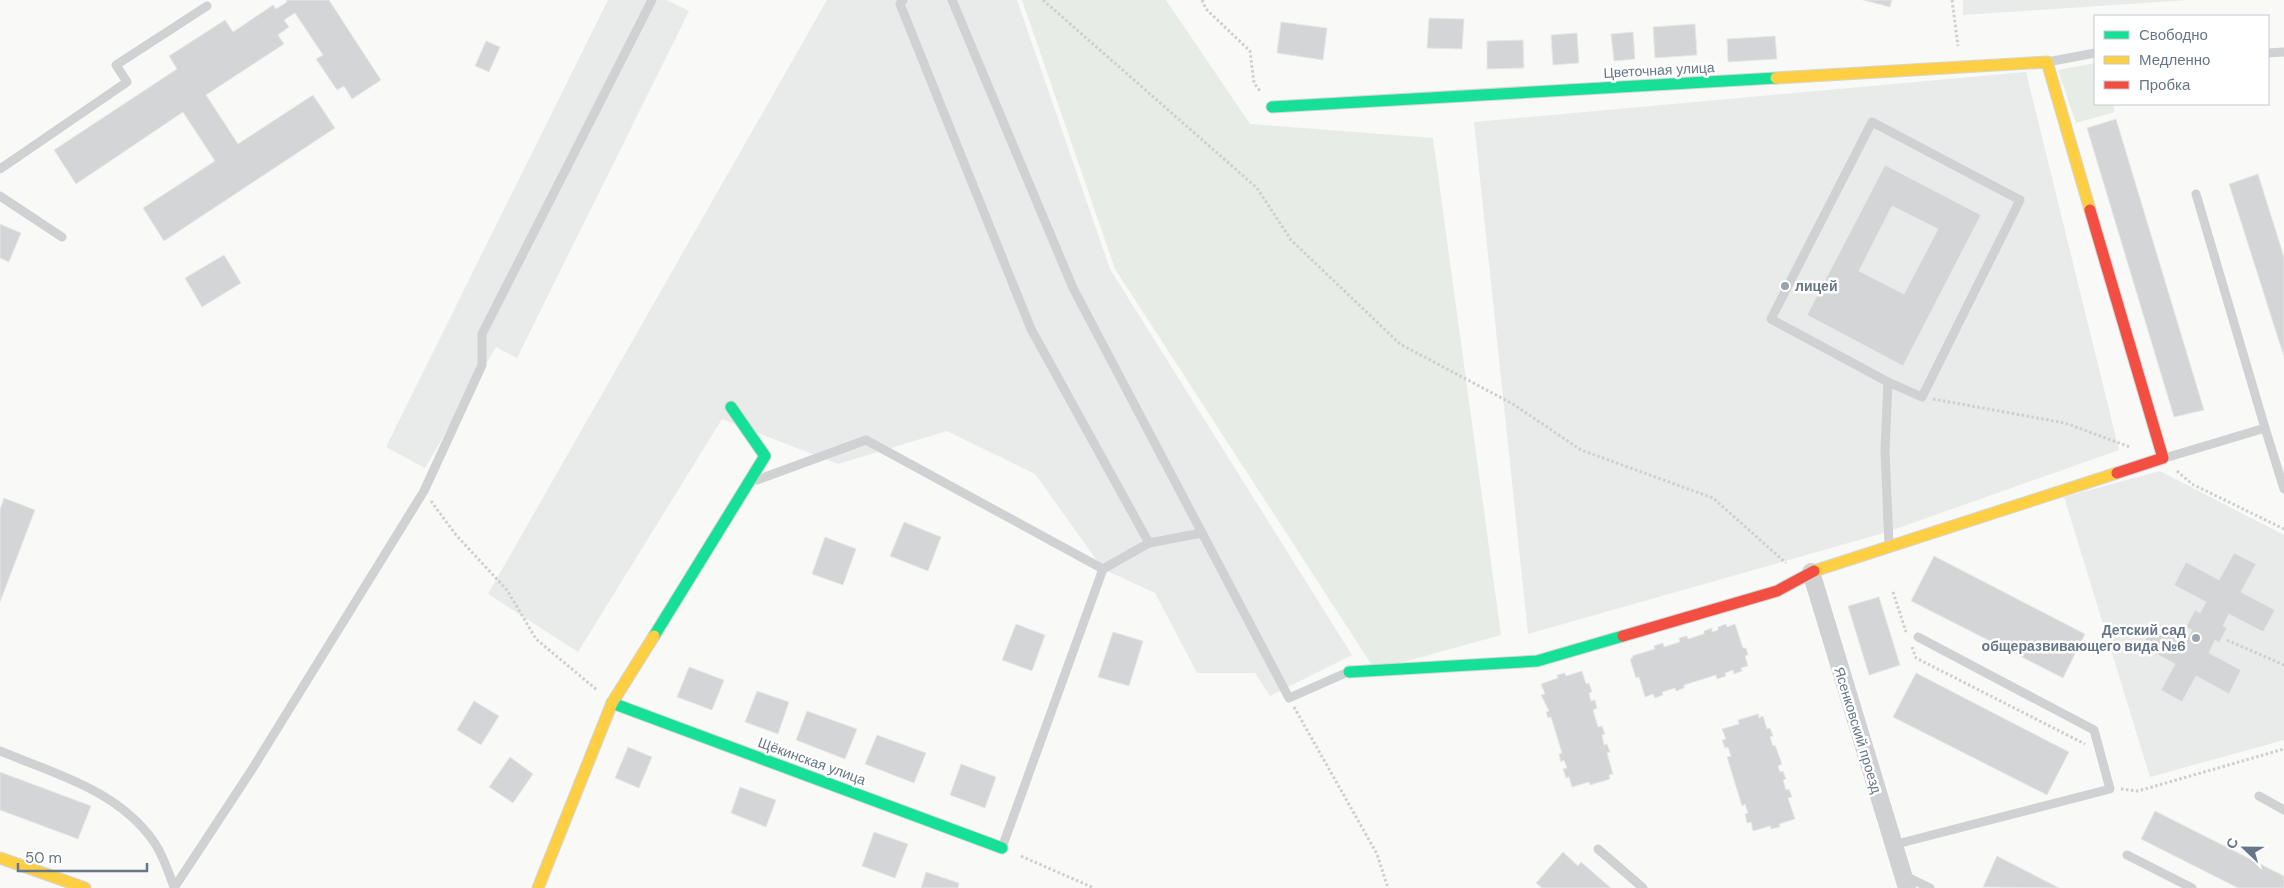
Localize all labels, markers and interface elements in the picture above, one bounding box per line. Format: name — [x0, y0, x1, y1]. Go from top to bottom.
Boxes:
legend — [2094, 15, 2269, 105]
text: Свободно — [2139, 25, 2208, 45]
text: Медленно — [2139, 50, 2210, 70]
street label: Цветочная улица — [1603, 58, 1715, 82]
text: Пробка — [2139, 75, 2191, 95]
place label: лицей — [1795, 277, 1838, 295]
marker: лицей — [1779, 280, 1791, 292]
place label: Детский сад общеразвивающего вида №6 — [1982, 621, 2186, 655]
marker: Детский сад общеразвивающего вида №6 — [2190, 632, 2202, 644]
street label: Ясенковский проезд — [1830, 665, 1886, 795]
street label: Щёкинская улица — [756, 733, 869, 789]
north arrow — [2219, 823, 2269, 873]
text: С — [2222, 835, 2242, 851]
scale bar — [18, 840, 146, 872]
text: 50 m — [25, 848, 62, 868]

